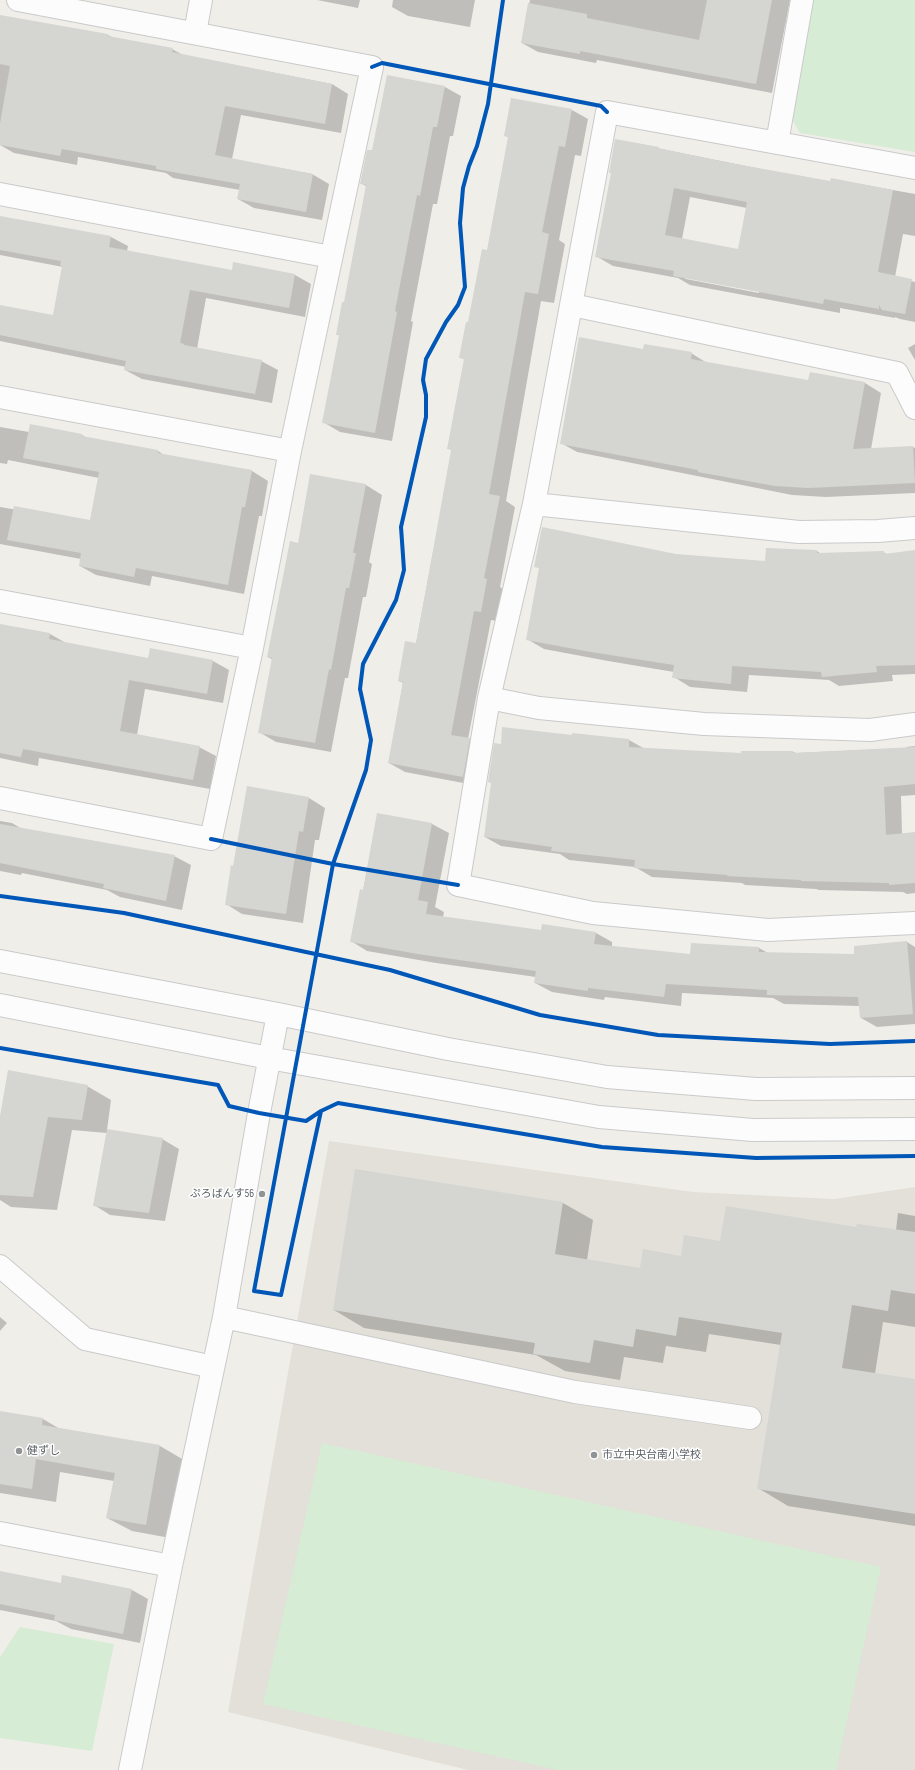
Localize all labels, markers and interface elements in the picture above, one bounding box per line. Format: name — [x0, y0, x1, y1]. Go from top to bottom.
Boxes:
place label: ぷろばんす56 — [190, 1187, 254, 1201]
marker: ぷろばんす56 — [257, 1189, 267, 1199]
place label: 健ずし — [27, 1444, 60, 1458]
marker: 健ずし — [14, 1446, 24, 1456]
place label: 市立中央台南小学校 — [602, 1448, 701, 1462]
marker: 市立中央台南小学校 — [589, 1450, 599, 1460]

